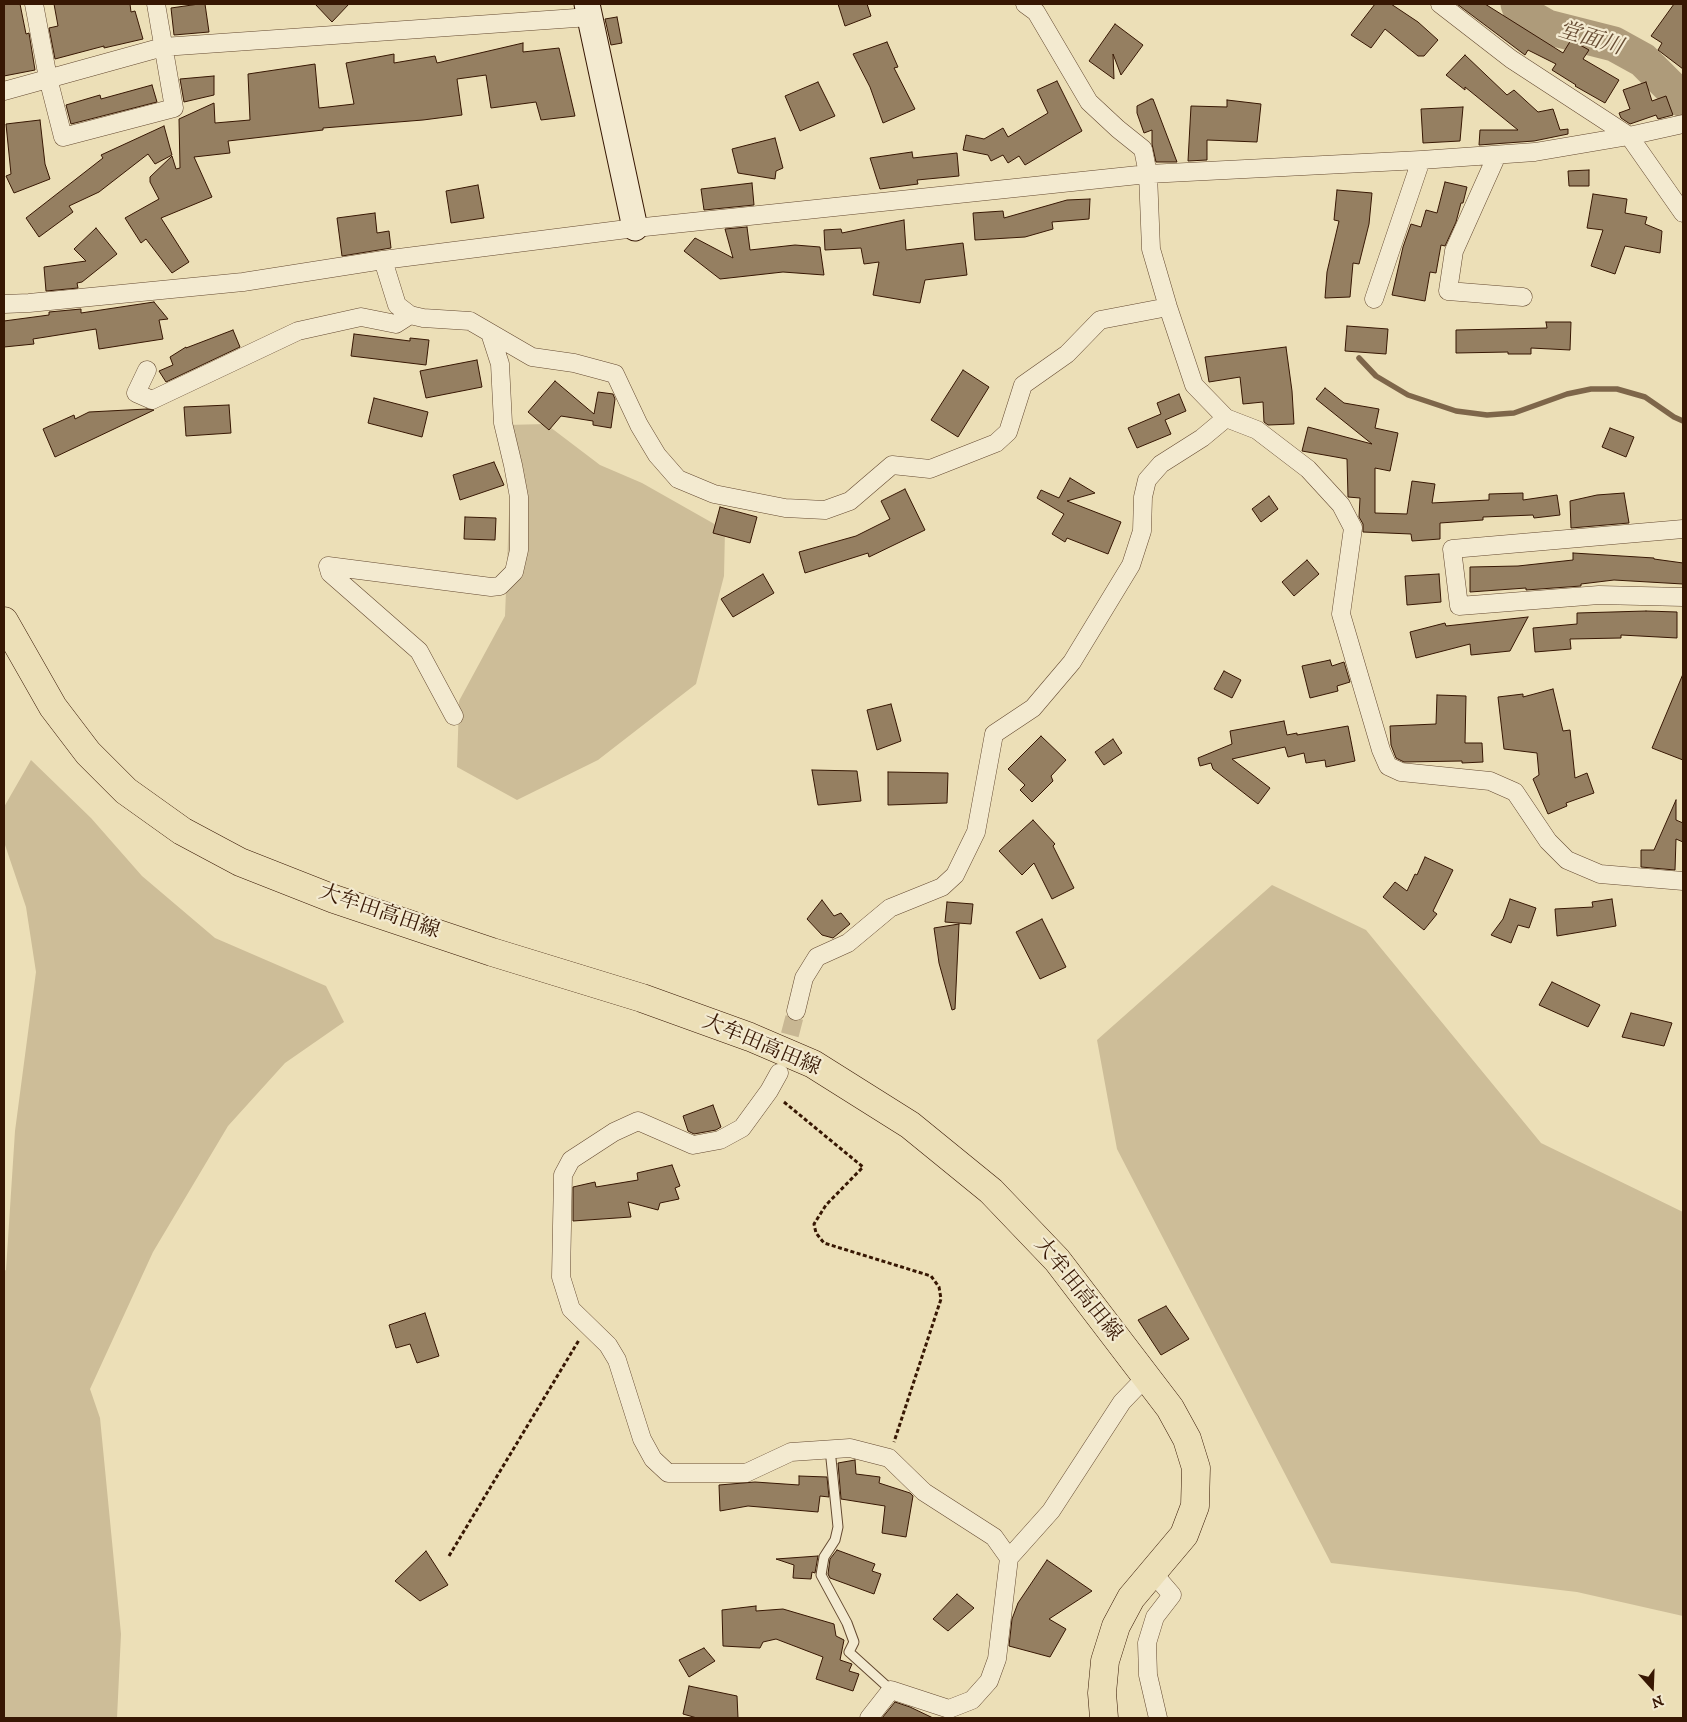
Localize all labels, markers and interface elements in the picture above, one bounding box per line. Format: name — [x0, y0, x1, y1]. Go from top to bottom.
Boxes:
water label: 堂面川 — [1555, 18, 1625, 62]
street label: 大牟田高田線 — [315, 881, 443, 945]
street label: 大牟田高田線 — [698, 1010, 824, 1082]
street label: 大牟田高田線 — [1028, 1233, 1126, 1347]
north arrow — [1627, 1662, 1677, 1712]
text: N — [1649, 1691, 1666, 1712]

